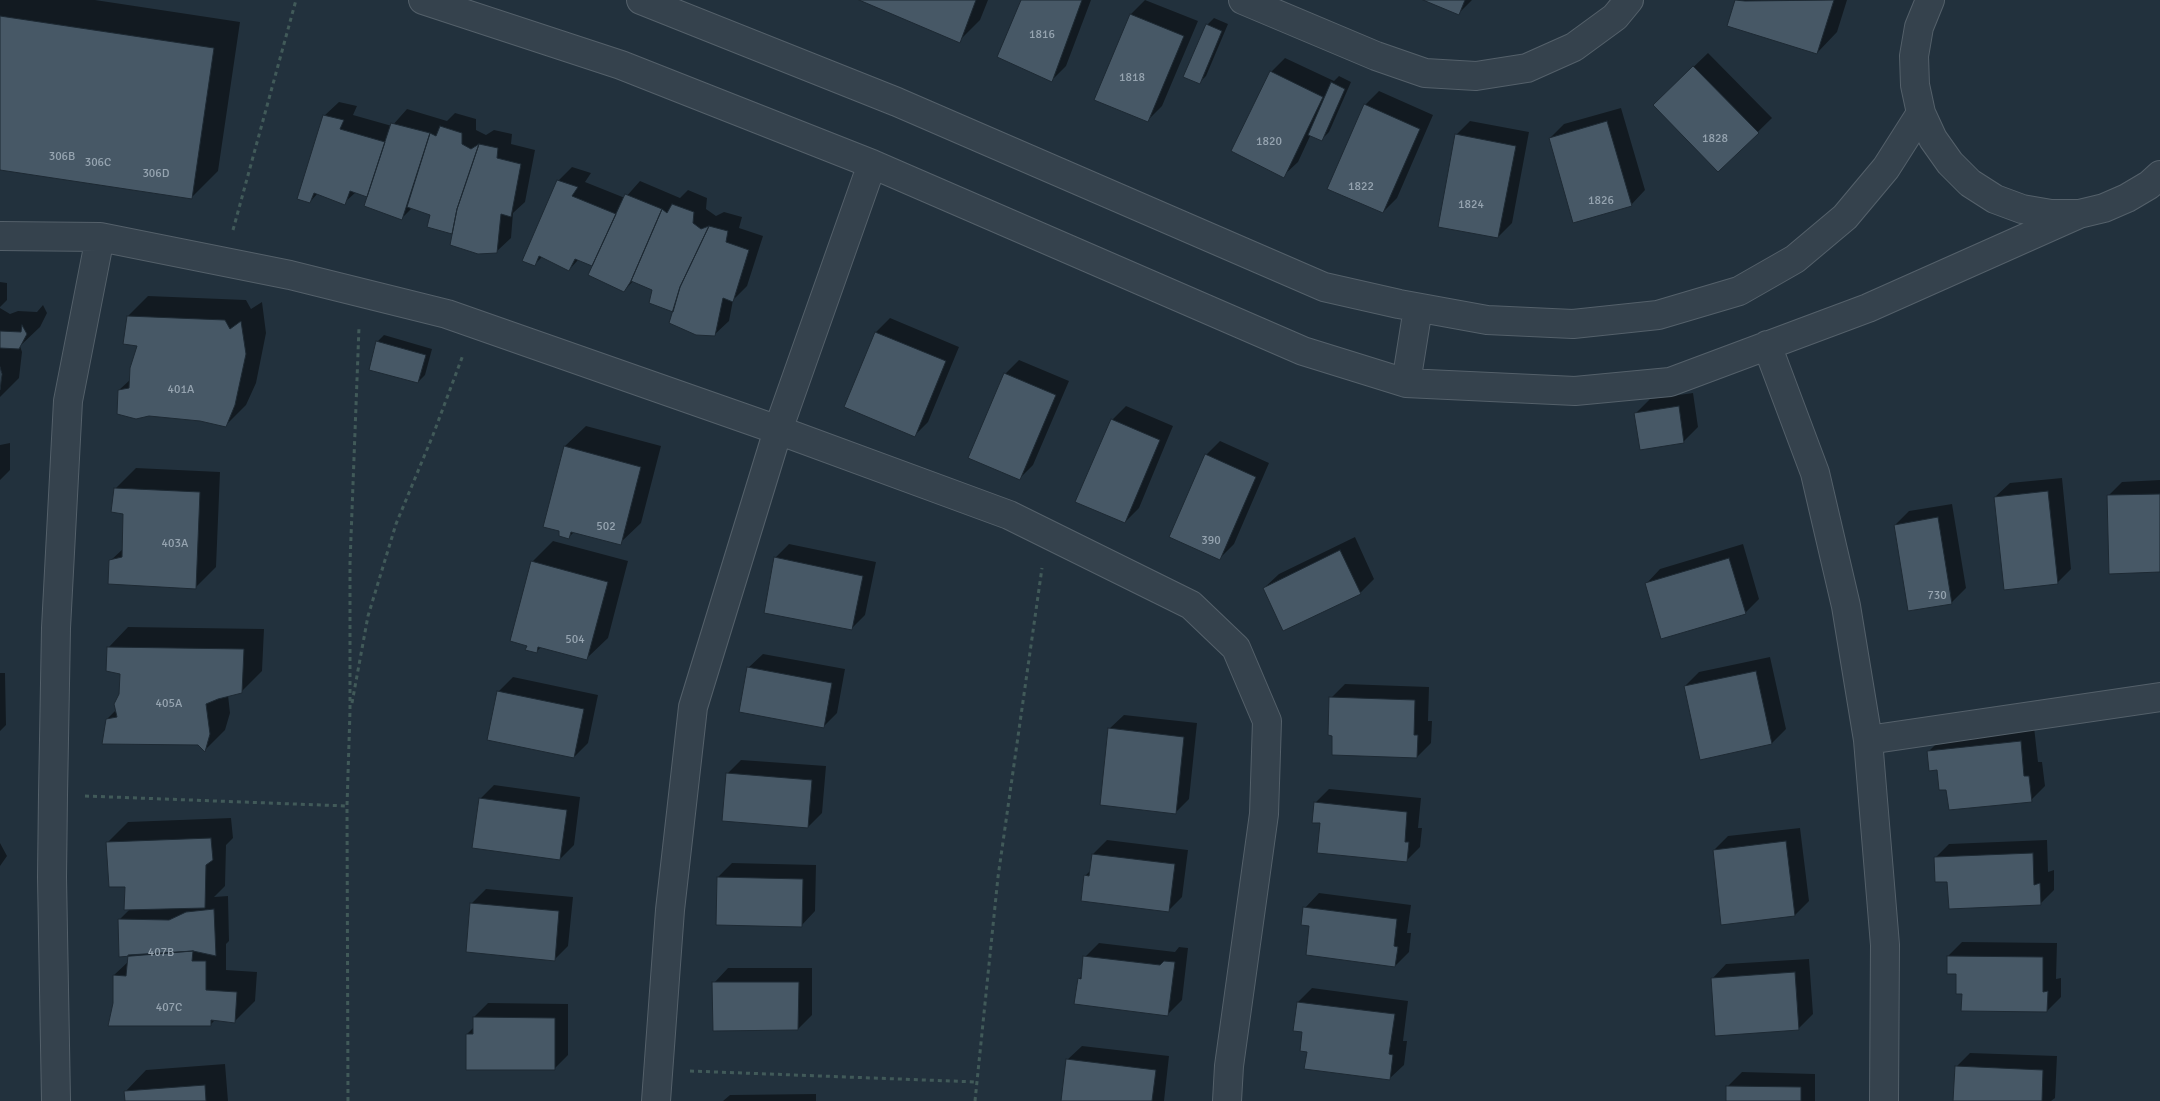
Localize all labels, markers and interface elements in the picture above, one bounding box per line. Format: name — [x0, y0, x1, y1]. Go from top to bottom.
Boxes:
house number: 1816 — [1029, 28, 1055, 42]
house number: 1818 — [1119, 71, 1145, 85]
house number: 1828 — [1702, 132, 1728, 146]
house number: 1820 — [1256, 135, 1282, 149]
house number: 306B — [49, 150, 75, 164]
house number: 306C — [85, 156, 111, 170]
house number: 306D — [142, 167, 170, 181]
house number: 1822 — [1348, 180, 1374, 194]
house number: 1826 — [1588, 194, 1614, 208]
house number: 1824 — [1458, 198, 1484, 212]
house number: 401A — [168, 383, 194, 397]
house number: 502 — [596, 520, 616, 534]
house number: 390 — [1201, 534, 1221, 548]
house number: 403A — [162, 537, 188, 551]
house number: 730 — [1927, 589, 1947, 603]
house number: 504 — [565, 633, 585, 647]
house number: 405A — [156, 697, 182, 711]
house number: 407B — [148, 946, 174, 960]
house number: 407C — [156, 1001, 182, 1015]

